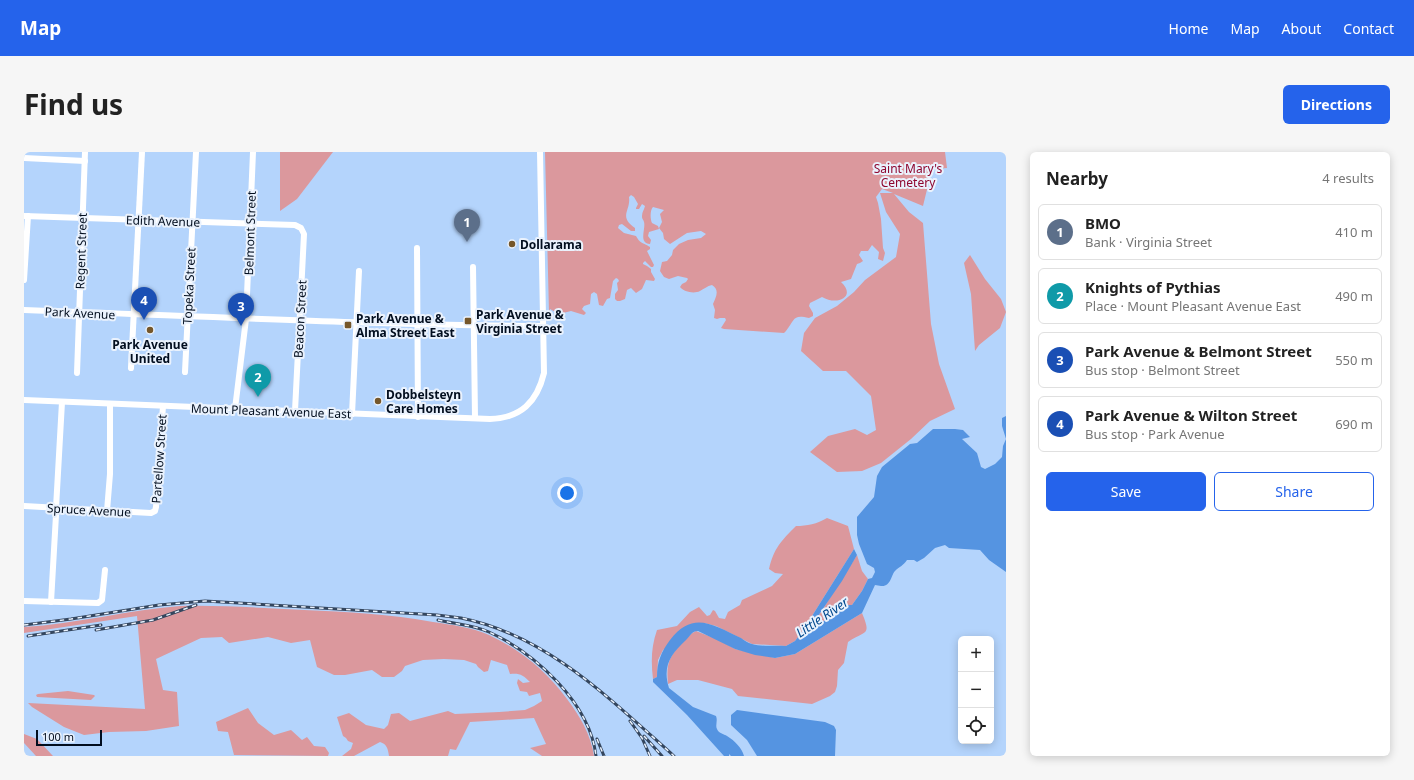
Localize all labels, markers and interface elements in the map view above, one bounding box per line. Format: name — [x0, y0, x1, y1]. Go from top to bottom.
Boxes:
text: Map — [20, 15, 61, 41]
text: Home — [1169, 19, 1208, 38]
text: Map — [1230, 19, 1260, 38]
text: About — [1282, 19, 1321, 38]
text: Contact — [1343, 19, 1394, 38]
text: Find us — [24, 85, 123, 123]
button: Directions — [1283, 85, 1390, 124]
park label: Saint Mary's Cemetery — [874, 160, 943, 191]
text: Nearby — [1046, 167, 1108, 190]
text: 4 results — [1322, 169, 1374, 187]
street label: Belmont Street — [240, 190, 260, 276]
pin: 1 — [454, 209, 480, 242]
street label: Edith Avenue — [126, 211, 201, 231]
street label: Regent Street — [71, 212, 91, 290]
text: BMO — [1085, 213, 1121, 233]
text: 1 — [1056, 223, 1064, 241]
text: 410 m — [1335, 223, 1373, 241]
text: Bank · Virginia Street — [1085, 233, 1212, 251]
place label: Dollarama — [520, 236, 582, 253]
marker: Dollarama — [507, 239, 517, 249]
street label: Topeka Street — [178, 246, 200, 325]
text: Knights of Pythias — [1085, 277, 1221, 297]
street label: Beacon Street — [289, 279, 311, 359]
pin: 4 — [131, 287, 157, 320]
text: 2 — [1056, 287, 1064, 305]
text: 490 m — [1335, 287, 1373, 305]
pin: 3 — [228, 293, 254, 326]
text: Place · Mount Pleasant Avenue East — [1085, 297, 1301, 315]
street label: Park Avenue — [44, 303, 116, 323]
place label: Park Avenue & Virginia Street — [476, 306, 564, 337]
place label: Park Avenue & Alma Street East — [356, 310, 455, 341]
marker: Park Avenue & Virginia Street — [463, 316, 473, 326]
marker: Park Avenue & Alma Street East — [343, 320, 353, 330]
marker: Park Avenue United — [145, 325, 155, 335]
place label: Park Avenue United — [112, 336, 188, 367]
text: Park Avenue & Belmont Street — [1085, 341, 1312, 361]
text: 3 — [1056, 351, 1064, 369]
text: 550 m — [1335, 351, 1373, 369]
text: Bus stop · Belmont Street — [1085, 361, 1240, 379]
pin: 2 — [245, 364, 271, 397]
place label: Dobbelsteyn Care Homes — [386, 386, 461, 417]
marker: Dobbelsteyn Care Homes — [373, 396, 383, 406]
street label: Mount Pleasant Avenue East — [191, 400, 352, 422]
text: Park Avenue & Wilton Street — [1085, 405, 1297, 425]
street label: Partellow Street — [147, 413, 171, 504]
text: 4 — [1056, 415, 1064, 433]
text: 690 m — [1335, 415, 1373, 433]
text: Bus stop · Park Avenue — [1085, 425, 1225, 443]
button: Save — [1046, 472, 1206, 511]
button: Share — [1214, 472, 1374, 511]
your location — [557, 483, 577, 503]
street label: Spruce Avenue — [47, 499, 132, 521]
water label: Little River — [792, 592, 853, 641]
map controls — [958, 636, 994, 744]
button: + — [958, 636, 994, 672]
button: − — [958, 672, 994, 708]
button: locate — [958, 708, 994, 744]
scale bar — [36, 728, 102, 747]
text: 100 m — [42, 729, 74, 744]

